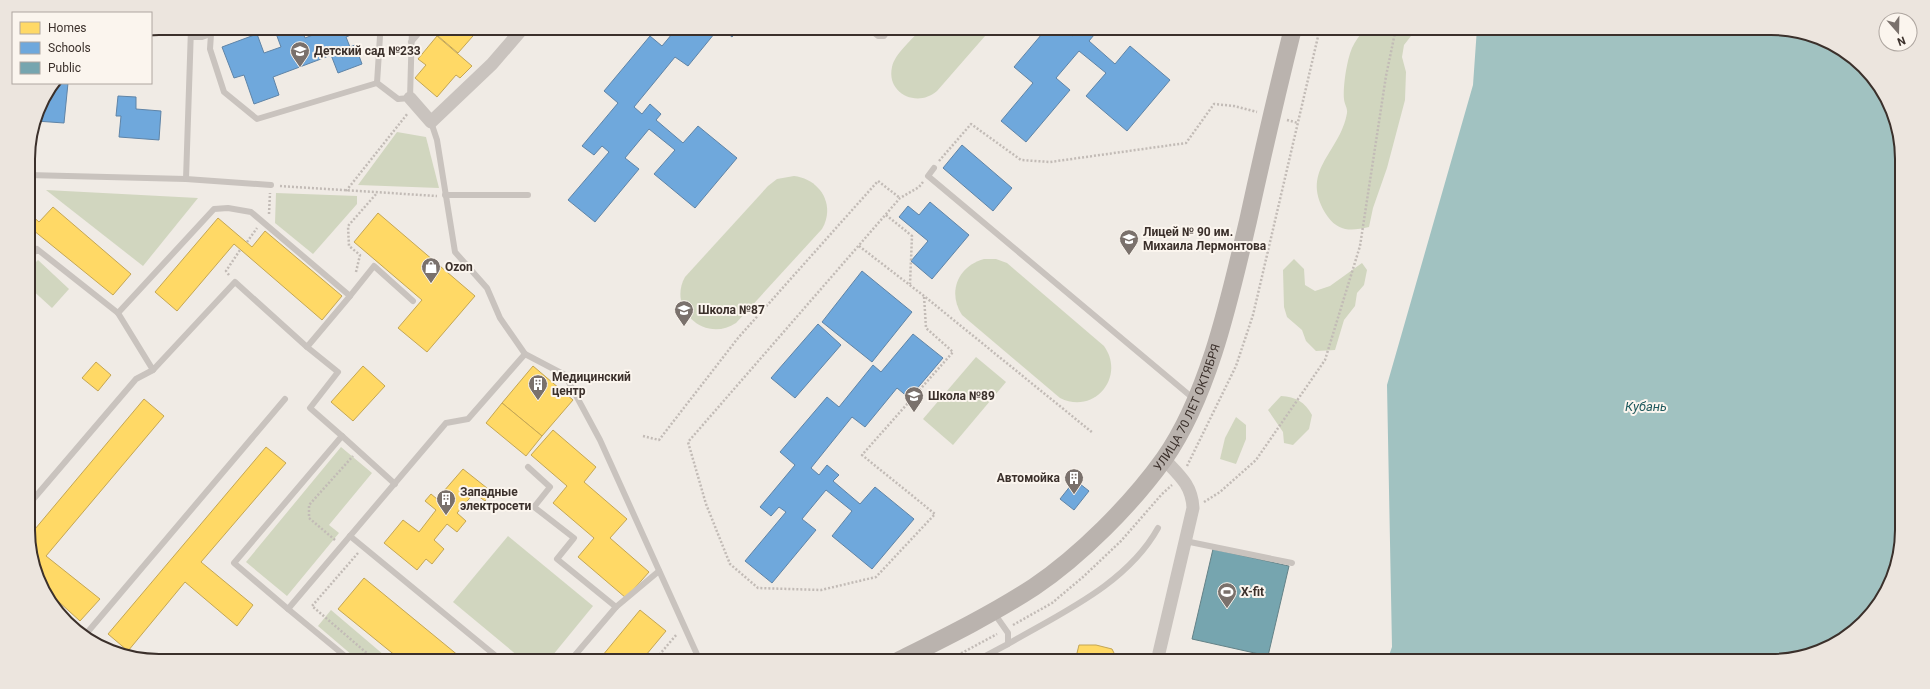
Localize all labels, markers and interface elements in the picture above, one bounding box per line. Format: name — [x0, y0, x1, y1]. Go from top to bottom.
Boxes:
legend — [12, 12, 152, 84]
north arrow — [1878, 12, 1918, 52]
text: Homes — [48, 21, 86, 35]
text: N — [1895, 33, 1907, 48]
school or university icon: Детский сад №233 — [289, 40, 311, 68]
text: Schools — [48, 41, 91, 55]
place label: Детский сад №233 — [314, 44, 421, 58]
text: Public — [48, 61, 81, 75]
place label: Лицей № 90 им. Михаила Лермонтова — [1143, 225, 1267, 253]
school or university icon: Лицей № 90 им. Михаила Лермонтова — [1118, 228, 1140, 256]
shop icon: Ozon — [420, 256, 442, 284]
place label: Ozon — [445, 260, 473, 274]
school or university icon: Школа №87 — [673, 299, 695, 327]
place label: Школа №87 — [698, 303, 765, 317]
street label: УЛИЦА 70 ЛЕТ ОКТЯБРЯ — [1151, 342, 1223, 473]
place label: Медицинский центр — [552, 370, 631, 398]
building icon: Медицинский центр — [527, 373, 549, 401]
school or university icon: Школа №89 — [903, 385, 925, 413]
place label: Школа №89 — [928, 389, 995, 403]
water label: Кубань — [1625, 399, 1667, 414]
building icon: Автомойка — [1063, 467, 1085, 495]
place label: Автомойка — [997, 471, 1061, 485]
place label: Западные электросети — [460, 485, 532, 513]
building icon: Западные электросети — [435, 488, 457, 516]
sports icon: X-fit — [1216, 581, 1238, 609]
place label: X-fit — [1241, 585, 1264, 599]

